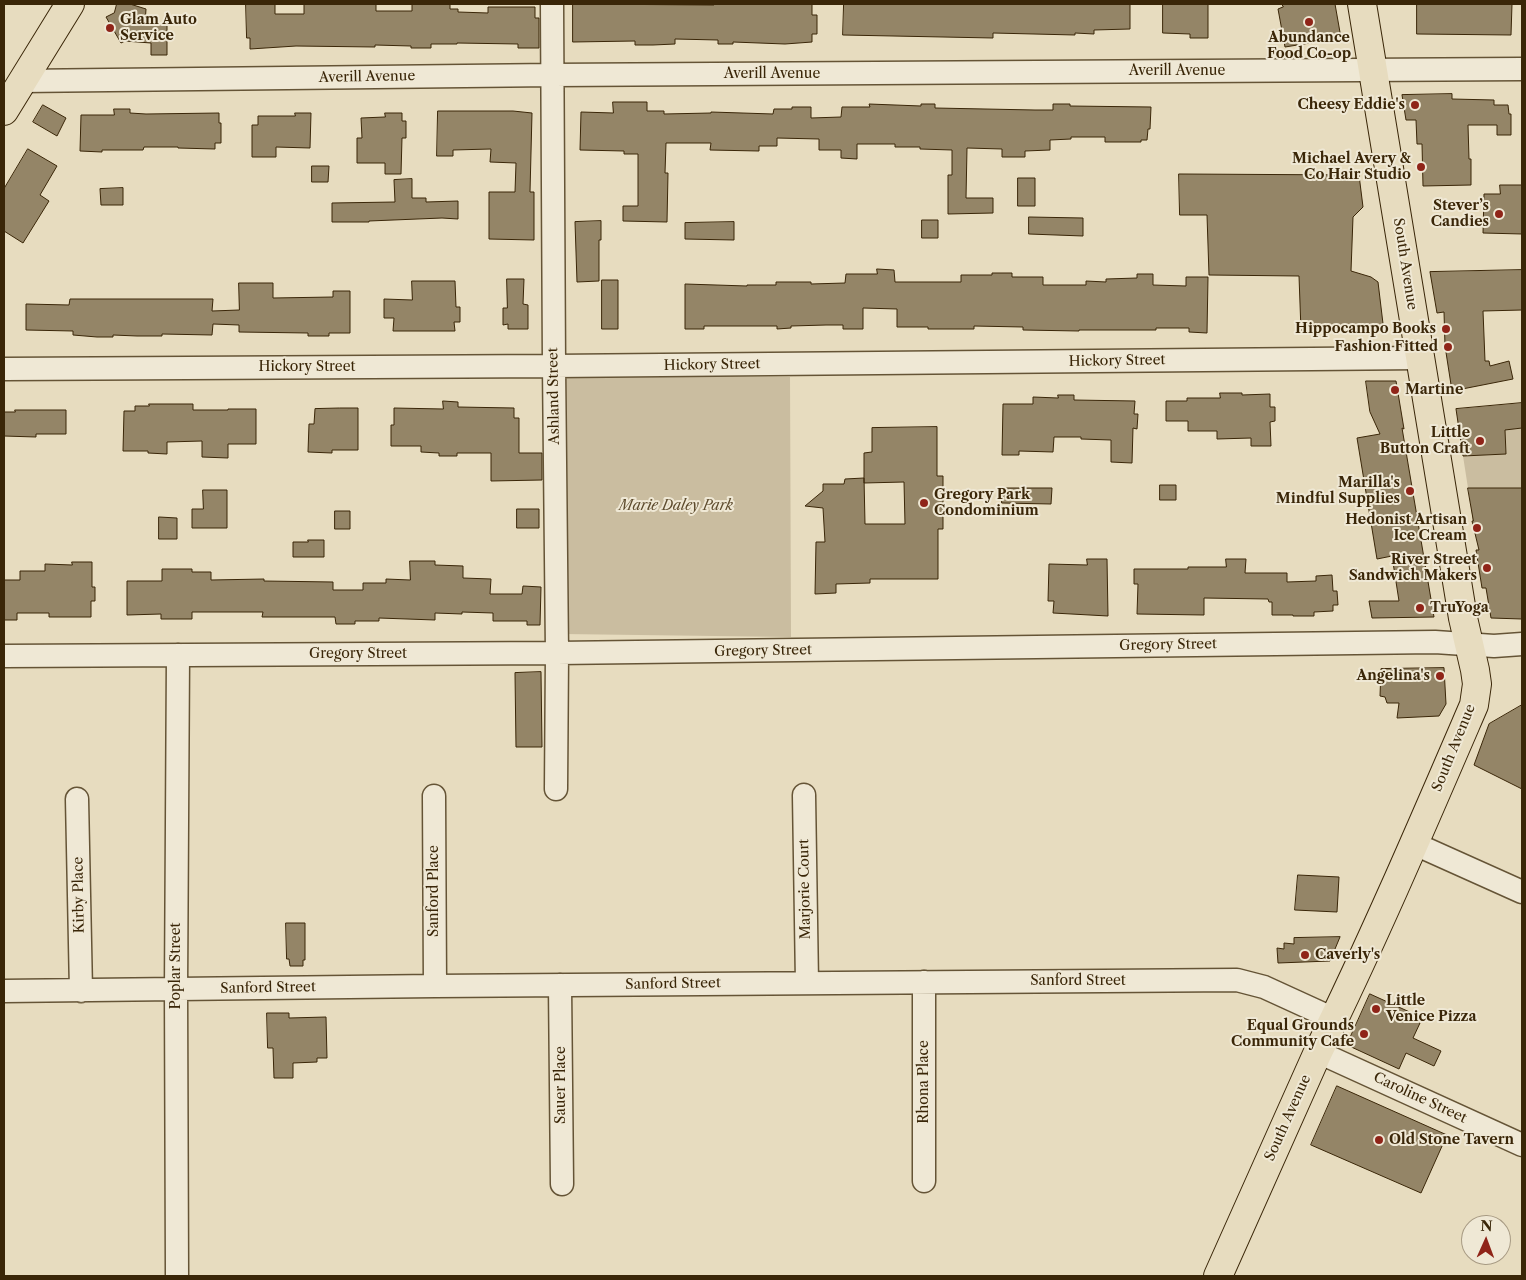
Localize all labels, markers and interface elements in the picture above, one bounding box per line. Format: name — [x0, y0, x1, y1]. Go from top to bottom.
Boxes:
place label: Glam Auto Service — [120, 12, 197, 44]
marker: Abundance Food Co-op — [1303, 16, 1315, 28]
marker: Glam Auto Service — [104, 22, 116, 34]
place label: Abundance Food Co-op — [1267, 30, 1351, 62]
street label: Averill Avenue — [1129, 63, 1225, 79]
street label: Averill Avenue — [724, 66, 820, 82]
street label: Averill Avenue — [319, 68, 415, 86]
place label: Cheesy Eddie's — [1297, 97, 1405, 113]
marker: Cheesy Eddie's — [1409, 99, 1421, 111]
place label: Michael Avery & Co Hair Studio — [1292, 151, 1411, 184]
marker: Michael Avery & Co Hair Studio — [1415, 161, 1427, 173]
place label: Stever’s Candies — [1431, 198, 1489, 230]
marker: Stever’s Candies — [1493, 208, 1505, 220]
street label: South Avenue — [1389, 217, 1421, 311]
place label: Hippocampo Books — [1295, 321, 1436, 337]
marker: Hippocampo Books — [1440, 323, 1452, 335]
place label: Fashion Fitted — [1334, 339, 1438, 355]
marker: Fashion Fitted — [1442, 341, 1454, 353]
street label: Ashland Street — [545, 347, 563, 445]
street label: Hickory Street — [1068, 352, 1166, 370]
street label: Hickory Street — [663, 356, 761, 374]
street label: Hickory Street — [259, 359, 355, 375]
place label: Martine — [1405, 382, 1463, 398]
marker: Martine — [1389, 384, 1401, 396]
place label: Little Button Craft — [1380, 425, 1470, 458]
marker: Little Button Craft — [1474, 435, 1486, 447]
place label: Marilla's Mindful Supplies — [1276, 475, 1400, 508]
marker: Marilla's Mindful Supplies — [1404, 485, 1416, 497]
place label: Gregory Park Condominium — [934, 487, 1039, 520]
marker: Gregory Park Condominium — [918, 497, 930, 509]
park label: Marie Daley Park — [619, 498, 733, 514]
place label: Hedonist Artisan Ice Cream — [1345, 512, 1467, 544]
marker: Hedonist Artisan Ice Cream — [1471, 522, 1483, 534]
place label: River Street Sandwich Makers — [1349, 552, 1477, 584]
marker: River Street Sandwich Makers — [1481, 562, 1493, 574]
place label: TruYoga — [1430, 600, 1489, 616]
marker: TruYoga — [1414, 602, 1426, 614]
street label: Gregory Street — [1119, 636, 1217, 654]
street label: Gregory Street — [714, 642, 812, 660]
street label: Gregory Street — [309, 646, 407, 662]
place label: Angelina's — [1356, 668, 1430, 684]
marker: Angelina's — [1434, 670, 1446, 682]
street label: South Avenue — [1429, 702, 1479, 794]
street label: Marjorie Court — [796, 839, 814, 939]
street label: Sanford Place — [426, 845, 442, 937]
street label: Kirby Place — [70, 857, 88, 933]
street label: Poplar Street — [168, 923, 184, 1009]
place label: Caverly's — [1315, 947, 1380, 963]
marker: Caverly's — [1299, 949, 1311, 961]
street label: Sanford Street — [1030, 973, 1126, 989]
street label: Sanford Street — [625, 975, 721, 993]
street label: Sanford Street — [220, 979, 316, 997]
place label: Little Venice Pizza — [1386, 993, 1477, 1026]
marker: Little Venice Pizza — [1370, 1003, 1382, 1015]
place label: Equal Grounds Community Cafe — [1231, 1018, 1354, 1050]
marker: Equal Grounds Community Cafe — [1358, 1028, 1370, 1040]
street label: Rhona Place — [916, 1040, 932, 1124]
street label: Sauer Place — [553, 1046, 569, 1124]
street label: Caroline Street — [1371, 1069, 1469, 1127]
street label: South Avenue — [1261, 1072, 1315, 1164]
place label: Old Stone Tavern — [1389, 1132, 1514, 1148]
marker: Old Stone Tavern — [1373, 1134, 1385, 1146]
north arrow — [1461, 1215, 1511, 1265]
text: N — [1480, 1217, 1493, 1235]

